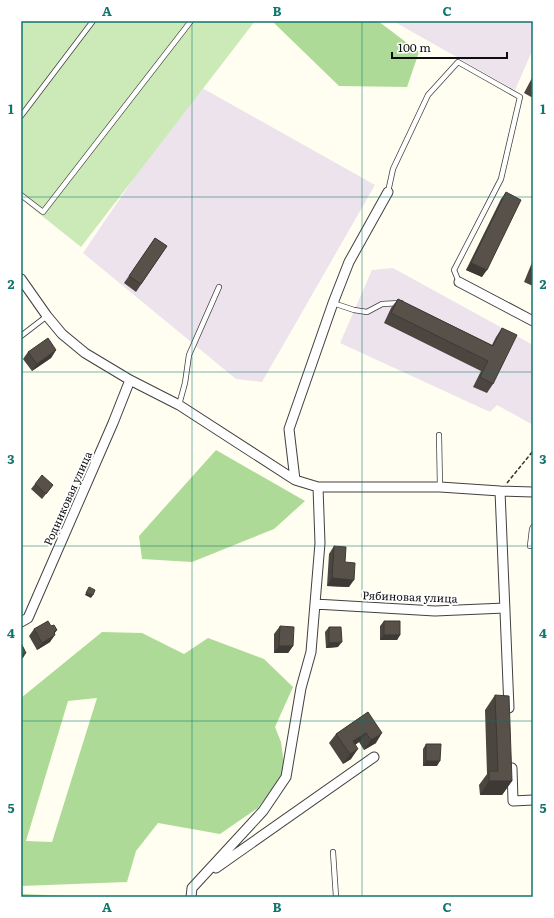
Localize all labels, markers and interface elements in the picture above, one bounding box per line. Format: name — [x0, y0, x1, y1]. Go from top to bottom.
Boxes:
text: A — [102, 1, 112, 20]
text: B — [273, 1, 282, 20]
text: C — [442, 1, 452, 20]
scale bar — [392, 34, 507, 60]
text: 100 m — [398, 38, 431, 56]
text: 1 — [8, 99, 14, 118]
text: 1 — [540, 99, 546, 118]
text: 2 — [8, 274, 15, 293]
text: 2 — [540, 274, 547, 293]
street label: Родниковая улица — [39, 448, 95, 548]
text: 3 — [7, 449, 15, 468]
text: 3 — [539, 449, 547, 468]
street label: Рябиновая улица — [362, 586, 458, 606]
text: 4 — [7, 623, 15, 642]
text: 4 — [539, 623, 547, 642]
text: 5 — [7, 798, 15, 817]
text: 5 — [539, 798, 547, 817]
text: A — [102, 897, 112, 916]
text: B — [273, 897, 282, 916]
text: C — [442, 897, 452, 916]

